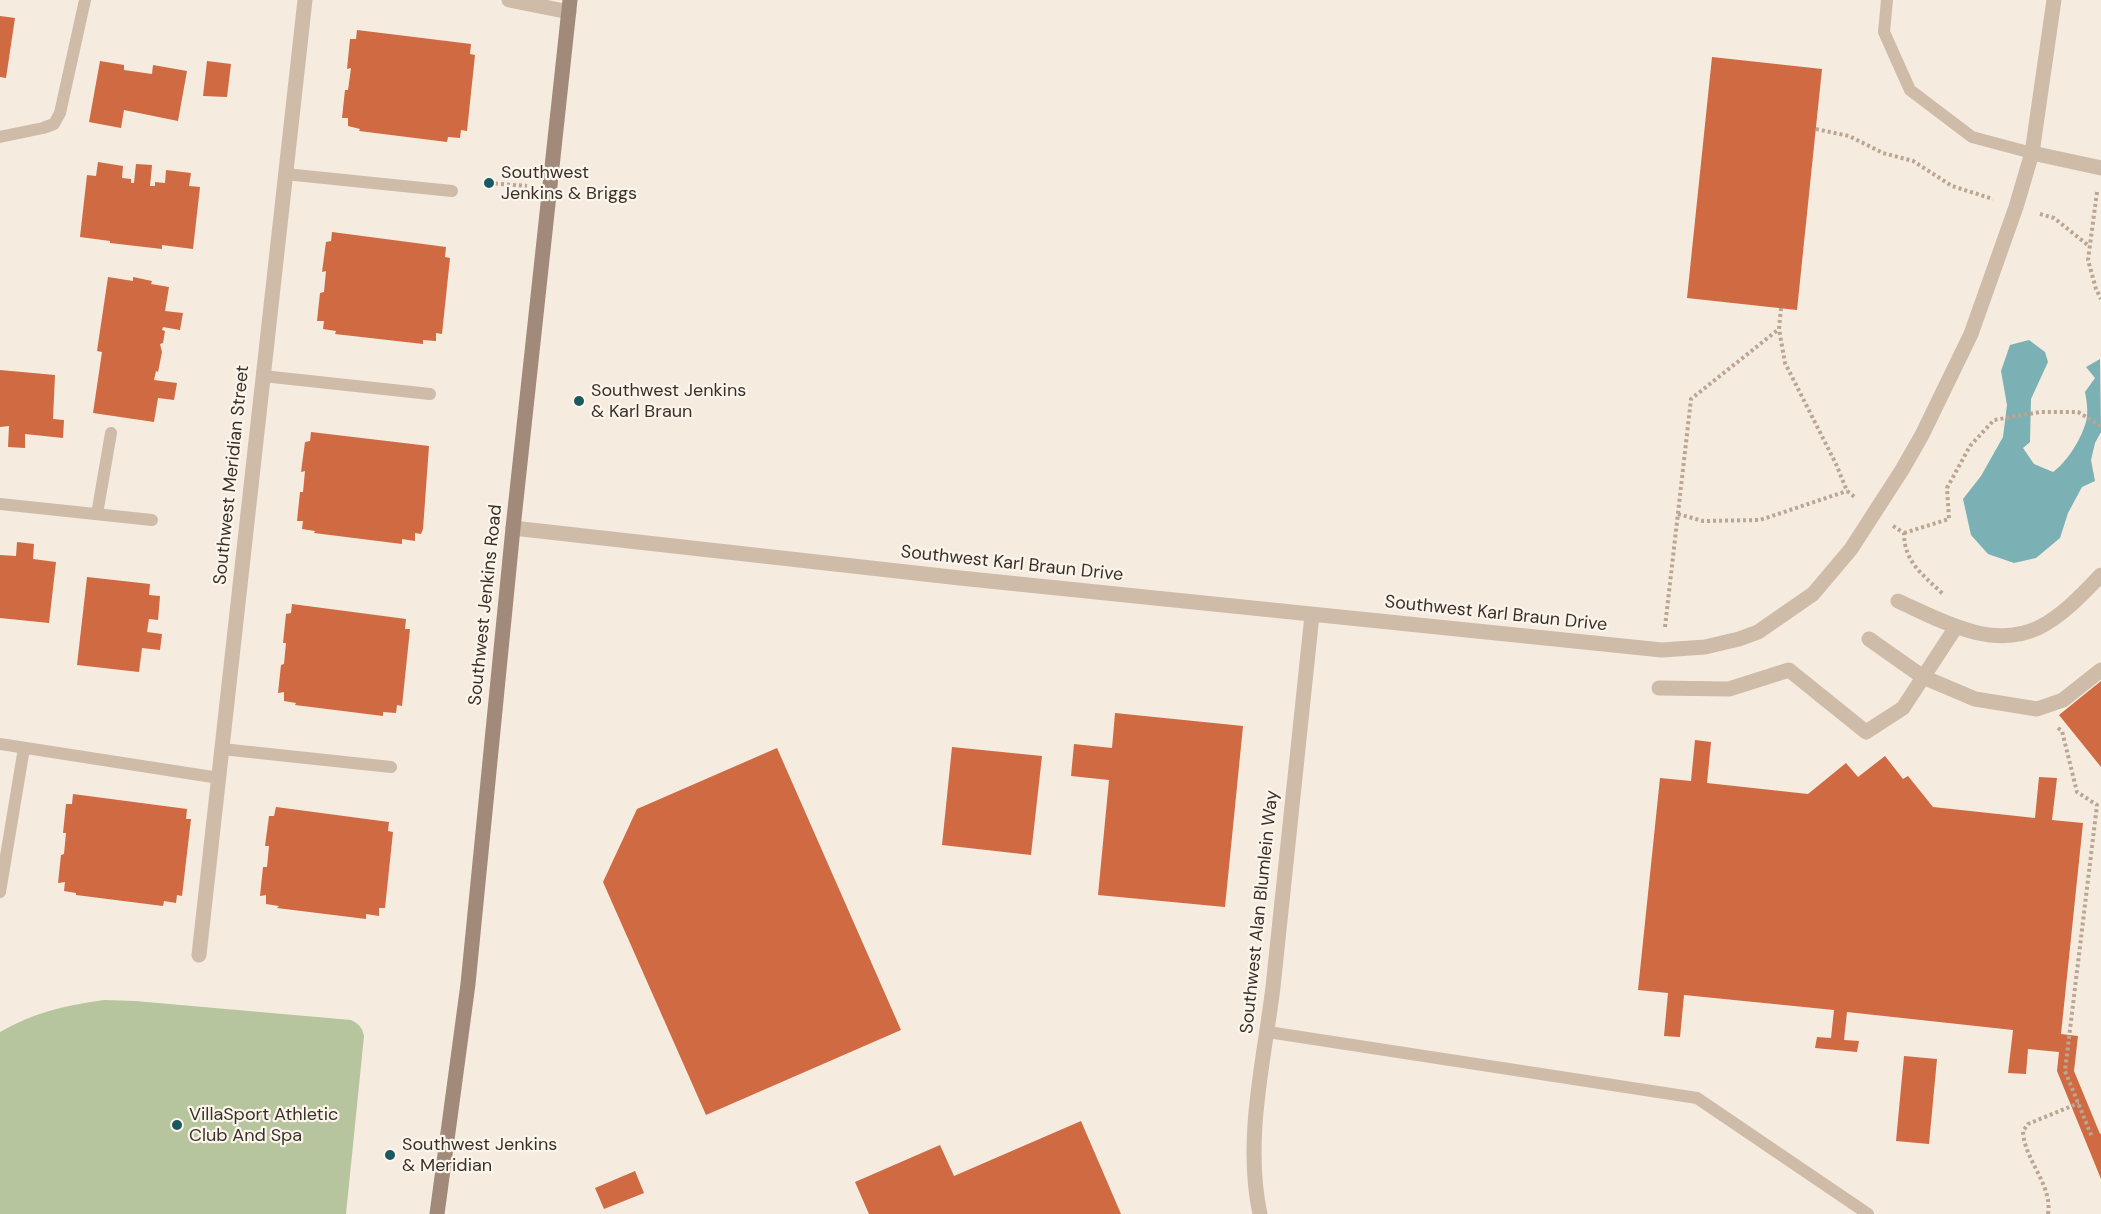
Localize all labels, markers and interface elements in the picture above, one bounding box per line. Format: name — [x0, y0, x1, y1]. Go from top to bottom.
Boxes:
place label: Southwest Jenkins & Briggs — [501, 162, 637, 204]
marker: Southwest Jenkins & Briggs — [482, 176, 496, 190]
street label: Southwest Meridian Street — [210, 364, 254, 586]
place label: Southwest Jenkins & Karl Braun — [591, 380, 746, 422]
marker: Southwest Jenkins & Karl Braun — [572, 394, 586, 408]
street label: Southwest Jenkins Road — [465, 503, 507, 707]
street label: Southwest Karl Braun Drive — [900, 542, 1124, 586]
street label: Southwest Karl Braun Drive — [1384, 592, 1608, 636]
street label: Southwest Alan Blumlein Way — [1236, 789, 1284, 1035]
place label: VillaSport Athletic Club And Spa — [189, 1104, 338, 1146]
marker: VillaSport Athletic Club And Spa — [170, 1118, 184, 1132]
place label: Southwest Jenkins & Meridian — [402, 1134, 557, 1176]
marker: Southwest Jenkins & Meridian — [383, 1148, 397, 1162]

